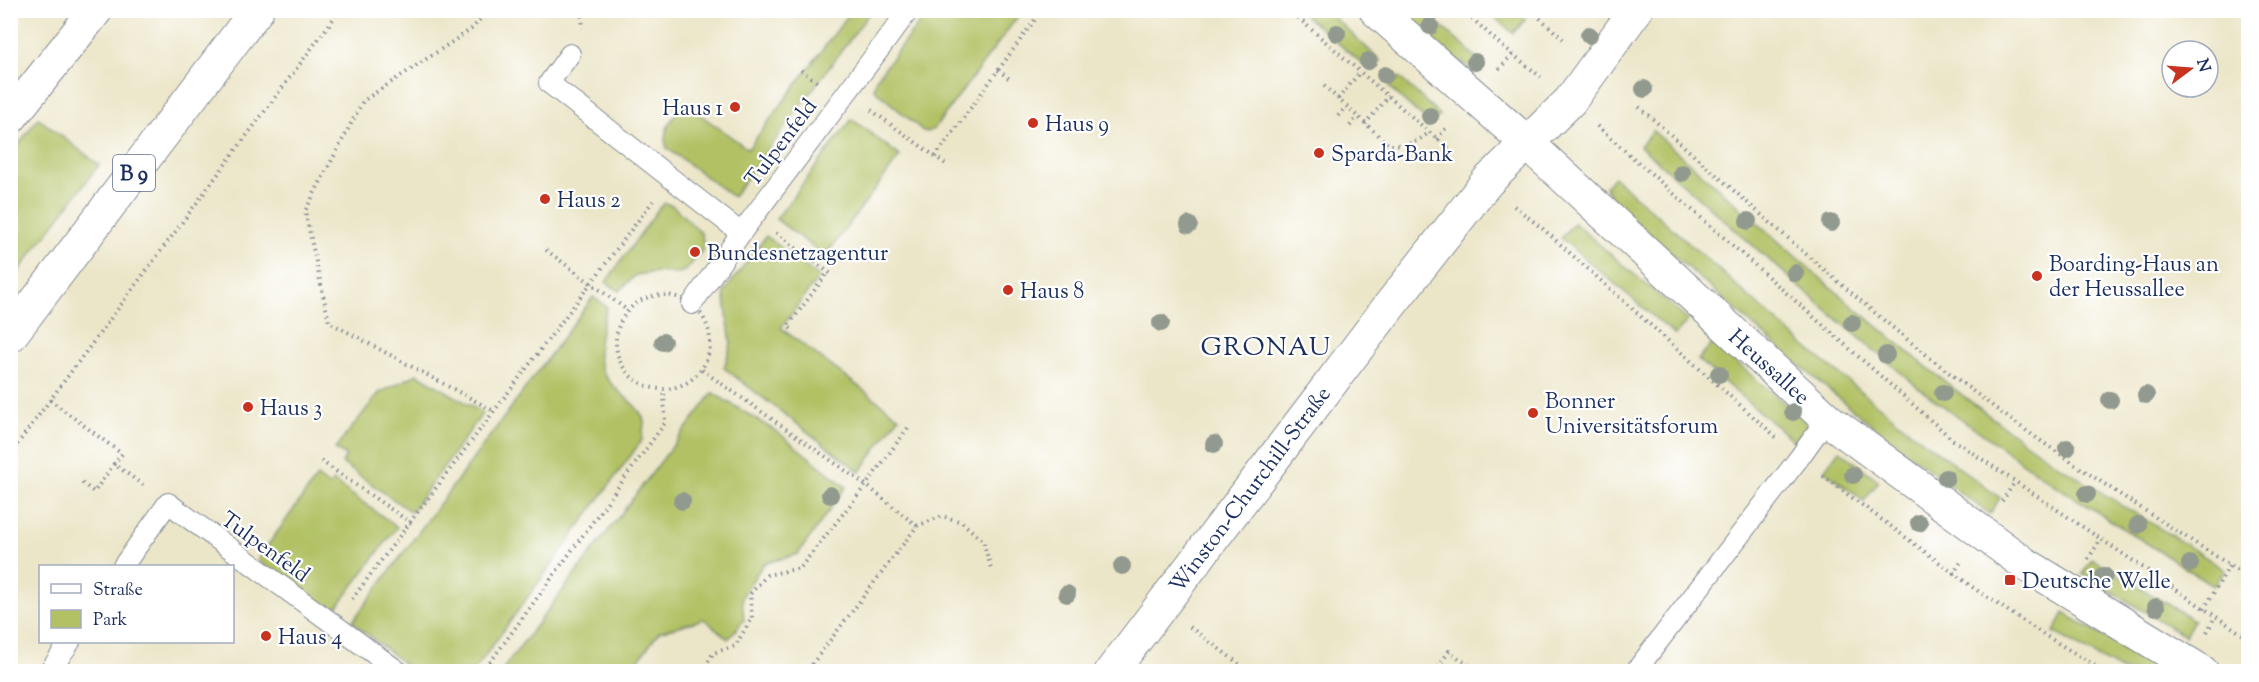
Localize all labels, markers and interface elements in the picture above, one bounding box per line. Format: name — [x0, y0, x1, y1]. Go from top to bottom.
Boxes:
north arrow — [2160, 39, 2220, 99]
text: N — [2189, 56, 2215, 75]
street label: Tulpenfeld — [739, 93, 826, 195]
place label: Haus 1 — [662, 94, 724, 126]
marker: Haus 1 — [728, 100, 742, 114]
place label: Haus 9 — [1045, 110, 1109, 142]
marker: Haus 9 — [1026, 116, 1040, 130]
place label: Sparda-Bank — [1331, 140, 1453, 172]
marker: Sparda-Bank — [1312, 146, 1326, 160]
road number: B 9 — [113, 155, 155, 191]
place label: Haus 2 — [557, 186, 621, 218]
marker: Haus 2 — [538, 192, 552, 206]
place label: Bundesnetzagentur — [707, 239, 888, 271]
marker: Bundesnetzagentur — [688, 245, 702, 259]
place label: Boarding-Haus an der Heussallee — [2049, 250, 2219, 307]
marker: Boarding-Haus an der Heussallee — [2030, 269, 2044, 283]
place label: Haus 8 — [1020, 277, 1084, 309]
marker: Haus 8 — [1001, 283, 1015, 297]
street label: Heussallee — [1720, 323, 1816, 414]
district label: GRONAU — [1200, 330, 1332, 367]
street label: Winston-Churchill-Straße — [1163, 381, 1340, 601]
place label: Bonner Universitätsforum — [1545, 387, 1718, 444]
place label: Haus 3 — [260, 394, 322, 426]
marker: Haus 3 — [241, 400, 255, 414]
marker: Bonner Universitätsforum — [1526, 406, 1540, 420]
street label: Tulpenfeld — [213, 505, 315, 592]
legend — [39, 565, 234, 643]
place label: Deutsche Welle — [2022, 567, 2171, 599]
marker: Deutsche Welle — [2003, 573, 2017, 587]
text: Straße — [93, 578, 143, 604]
text: Park — [93, 608, 128, 634]
place label: Haus 4 — [278, 623, 342, 655]
marker: Haus 4 — [259, 629, 273, 643]

